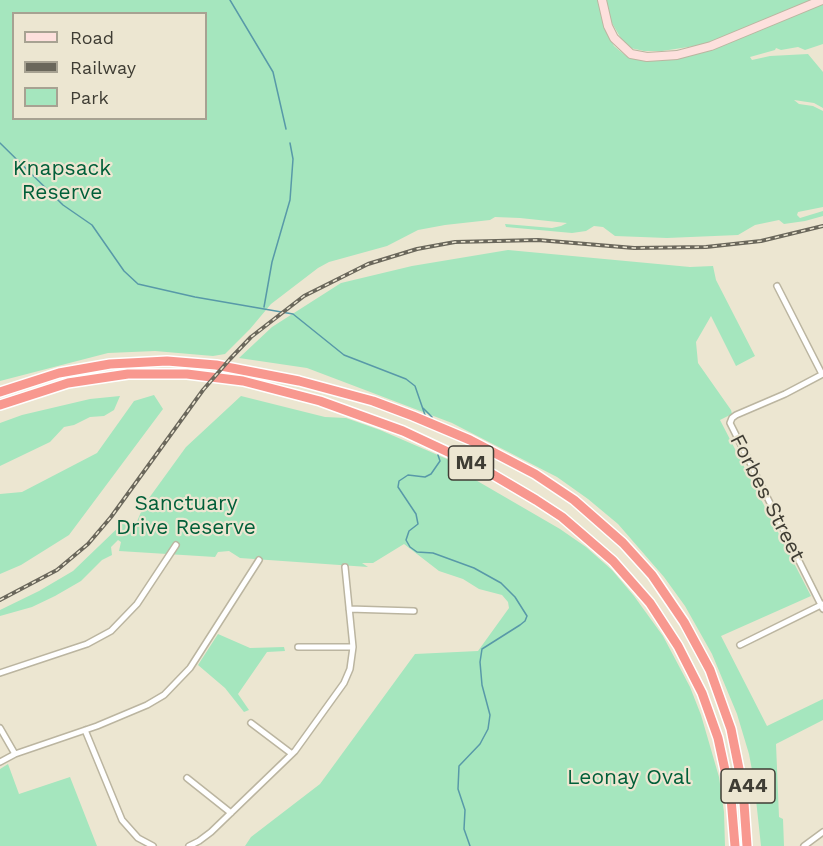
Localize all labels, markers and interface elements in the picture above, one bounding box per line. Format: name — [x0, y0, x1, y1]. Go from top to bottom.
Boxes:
legend — [12, 12, 207, 120]
text: Road — [70, 27, 114, 48]
text: Railway — [70, 57, 136, 78]
text: Park — [70, 87, 109, 108]
park label: Knapsack Reserve — [13, 156, 111, 206]
street label: Forbes Street — [724, 430, 810, 566]
road number: M4 — [448, 446, 494, 480]
park label: Sanctuary Drive Reserve — [116, 491, 256, 541]
park label: Leonay Oval — [567, 765, 691, 791]
road number: A44 — [721, 769, 775, 803]

